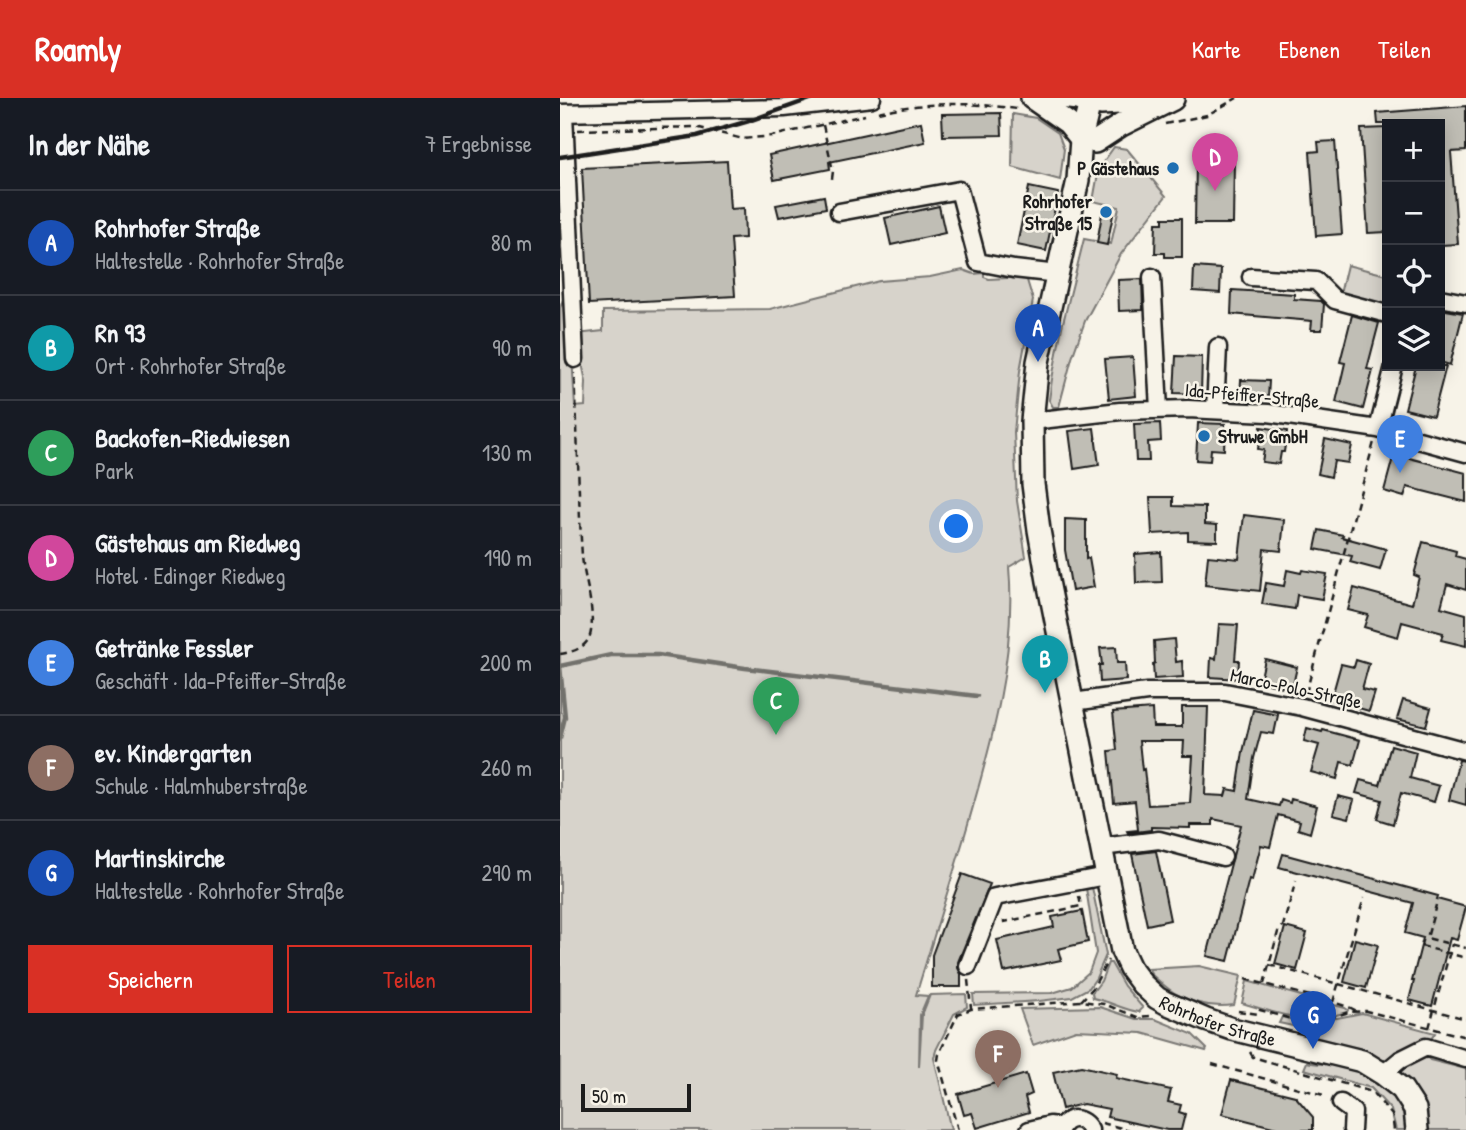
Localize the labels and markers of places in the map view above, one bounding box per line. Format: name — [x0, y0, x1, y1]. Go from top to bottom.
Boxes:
pin: D — [1192, 133, 1238, 191]
place label: P Gästehaus — [1077, 155, 1160, 181]
marker: P Gästehaus — [1165, 160, 1181, 176]
place label: Rohrhofer Straße 15 — [1023, 188, 1093, 237]
marker: Rohrhofer Straße 15 — [1098, 204, 1114, 220]
pin: A — [1015, 304, 1061, 362]
pin: E — [1377, 415, 1423, 473]
place label: Struwe GmbH — [1218, 423, 1308, 449]
marker: Struwe GmbH — [1196, 428, 1212, 444]
pin: B — [1022, 635, 1068, 693]
pin: C — [753, 677, 799, 735]
pin: G — [1290, 991, 1336, 1049]
pin: F — [975, 1030, 1021, 1088]

